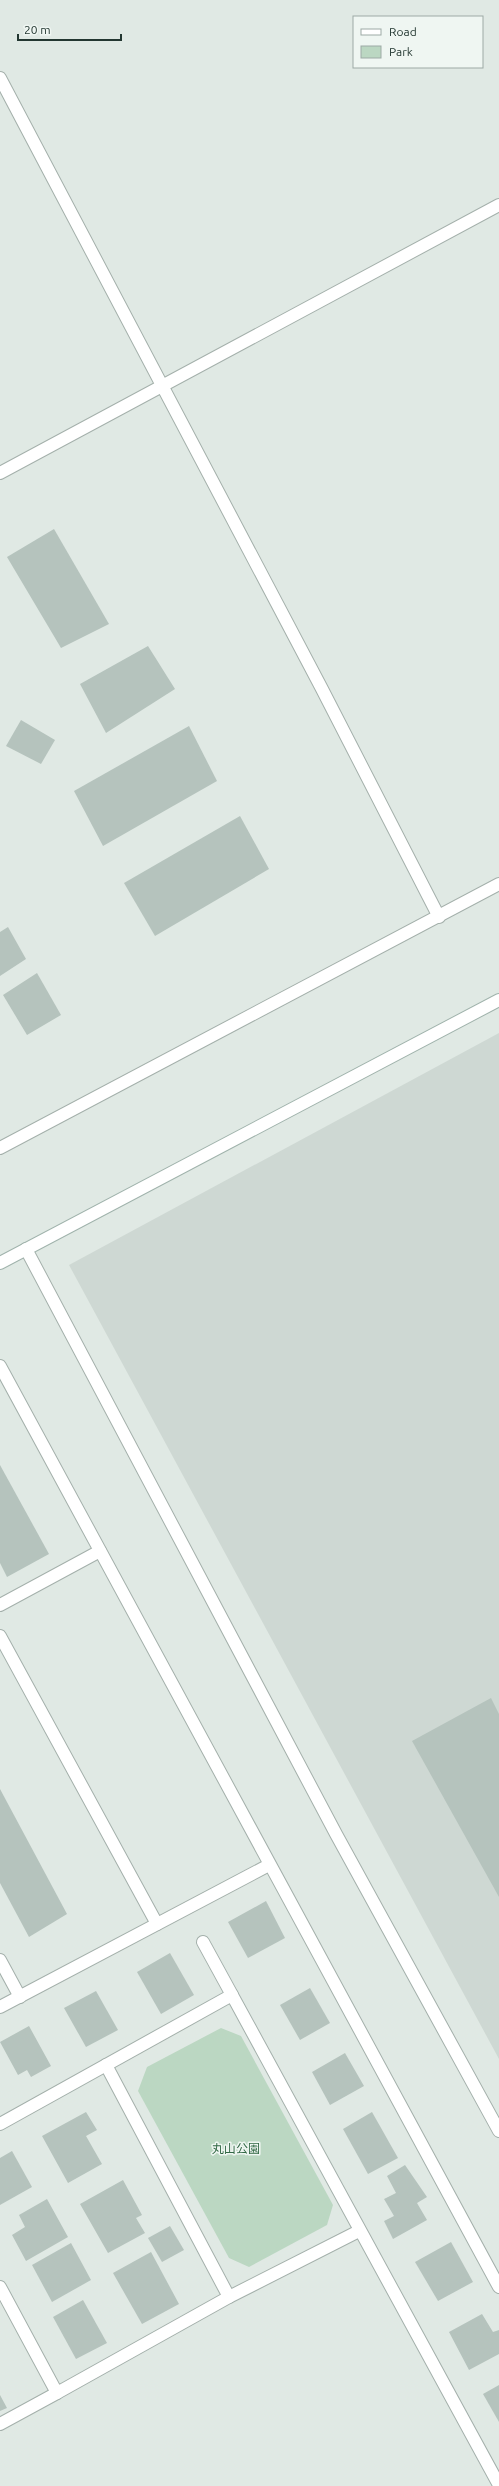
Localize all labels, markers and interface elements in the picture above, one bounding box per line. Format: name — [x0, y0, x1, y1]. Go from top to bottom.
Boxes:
scale bar — [18, 16, 121, 42]
legend — [353, 16, 483, 68]
text: 20 m — [24, 23, 51, 36]
text: Road — [389, 25, 417, 38]
text: Park — [389, 45, 413, 58]
park label: 丸山公園 — [212, 2142, 260, 2155]

